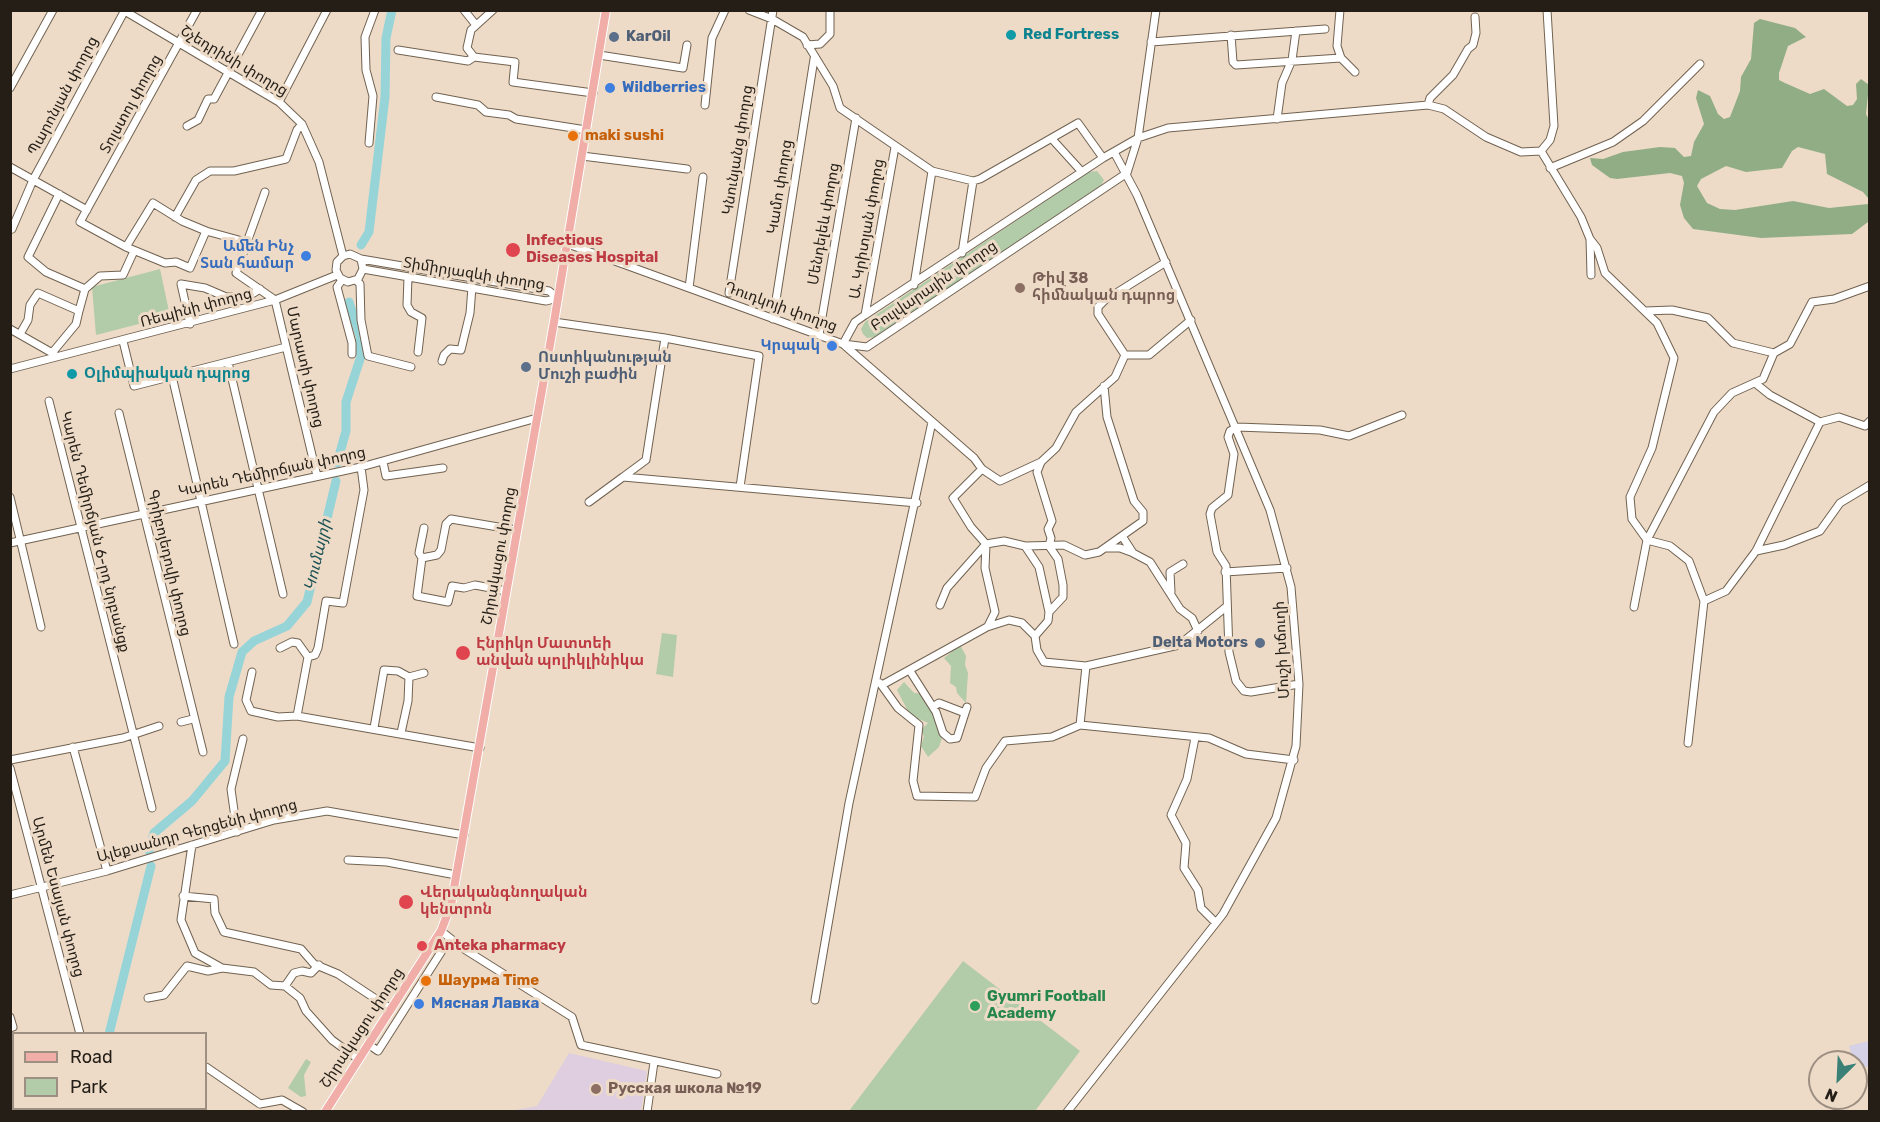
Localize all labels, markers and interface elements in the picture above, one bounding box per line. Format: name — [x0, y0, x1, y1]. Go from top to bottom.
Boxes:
street label: Շչեդրինի փողոց — [177, 22, 291, 100]
place label: Red Fortress — [1023, 26, 1119, 44]
place label: KarOil — [626, 28, 671, 46]
marker: Red Fortress — [1004, 28, 1018, 42]
marker: KarOil — [607, 30, 621, 44]
street label: Պարոնյան փողոց — [24, 33, 102, 159]
street label: Տոլստոյ փողոց — [96, 51, 166, 157]
place label: Wildberries — [622, 79, 706, 97]
marker: Wildberries — [603, 81, 617, 95]
street label: Կնունյանց փողոց — [719, 84, 757, 216]
place label: maki sushi — [585, 127, 664, 145]
marker: maki sushi — [566, 129, 580, 143]
street label: Կամո փողոց — [764, 138, 796, 236]
street label: Ա. Կրիտյան փողոց — [846, 157, 888, 301]
street label: Մենդելեև փողոց — [804, 161, 844, 287]
place label: Infectious Diseases Hospital — [526, 232, 658, 267]
street label: Բուլվարային փողոց — [867, 237, 1001, 335]
place label: Ամեն Ինչ Տան համար — [200, 238, 294, 273]
marker: Infectious Diseases Hospital — [504, 241, 522, 259]
marker: Ամեն Ինչ Տան համար — [299, 249, 313, 263]
street label: Տիմիրյազևի փողոց — [402, 254, 546, 294]
place label: Թիվ 38 հիմնական դպրոց — [1032, 270, 1175, 305]
street label: Դուդկոյի փողոց — [722, 278, 840, 336]
marker: Թիվ 38 հիմնական դպրոց — [1013, 281, 1027, 295]
street label: Ռեպինի փողոց — [138, 284, 254, 332]
street label: Մարատի փողոց — [282, 304, 328, 430]
place label: Կրպակ — [760, 337, 820, 355]
marker: Կրպակ — [825, 339, 839, 353]
place label: Ոստիկանության Մուշի բաժին — [538, 349, 672, 384]
marker: Ոստիկանության Մուշի բաժին — [519, 360, 533, 374]
place label: Օլիմպիական դպրոց — [84, 365, 250, 383]
marker: Օլիմպիական դպրոց — [65, 367, 79, 381]
street label: Կարեն Դեմիրճյան 6-րդ նրբանցք — [56, 410, 134, 654]
street label: Կարեն Դեմիրճյան փողոց — [177, 443, 367, 501]
street label: Շիրակացու փողոց — [478, 486, 520, 626]
street label: Գրիբոյեդովի փողոց — [143, 488, 195, 638]
water label: Կումայրի — [300, 517, 336, 593]
street label: Մուշի խճուղի — [1270, 601, 1294, 699]
place label: Delta Motors — [1152, 634, 1248, 652]
place label: Էնրիկո Մատտեի անվան պոլիկլինիկա — [476, 635, 644, 670]
marker: Delta Motors — [1253, 636, 1267, 650]
marker: Էնրիկո Մատտեի անվան պոլիկլինիկա — [454, 644, 472, 662]
street label: Ալեքսանդր Գերցենի փողոց — [95, 796, 299, 866]
street label: Արմեն Եսայան փողոց — [28, 815, 88, 979]
place label: Վերականգնողական կենտրոն — [420, 884, 588, 919]
marker: Վերականգնողական կենտրոն — [397, 893, 415, 911]
place label: Anteka pharmacy — [434, 937, 566, 955]
marker: Anteka pharmacy — [415, 939, 429, 953]
street label: Շիրակացու փողոց — [316, 964, 408, 1092]
place label: Шаурма Time — [438, 972, 539, 990]
marker: Шаурма Time — [419, 974, 433, 988]
place label: Gyumri Football Academy — [987, 988, 1106, 1023]
place label: Мясная Лавка — [431, 995, 539, 1013]
marker: Мясная Лавка — [412, 997, 426, 1011]
marker: Gyumri Football Academy — [968, 999, 982, 1013]
legend — [12, 1032, 207, 1110]
text: Road — [70, 1046, 113, 1068]
north arrow — [1808, 1050, 1868, 1110]
text: Park — [70, 1076, 107, 1098]
place label: Русская школа №19 — [608, 1080, 762, 1098]
marker: Русская школа №19 — [589, 1082, 603, 1096]
text: N — [1822, 1084, 1840, 1106]

